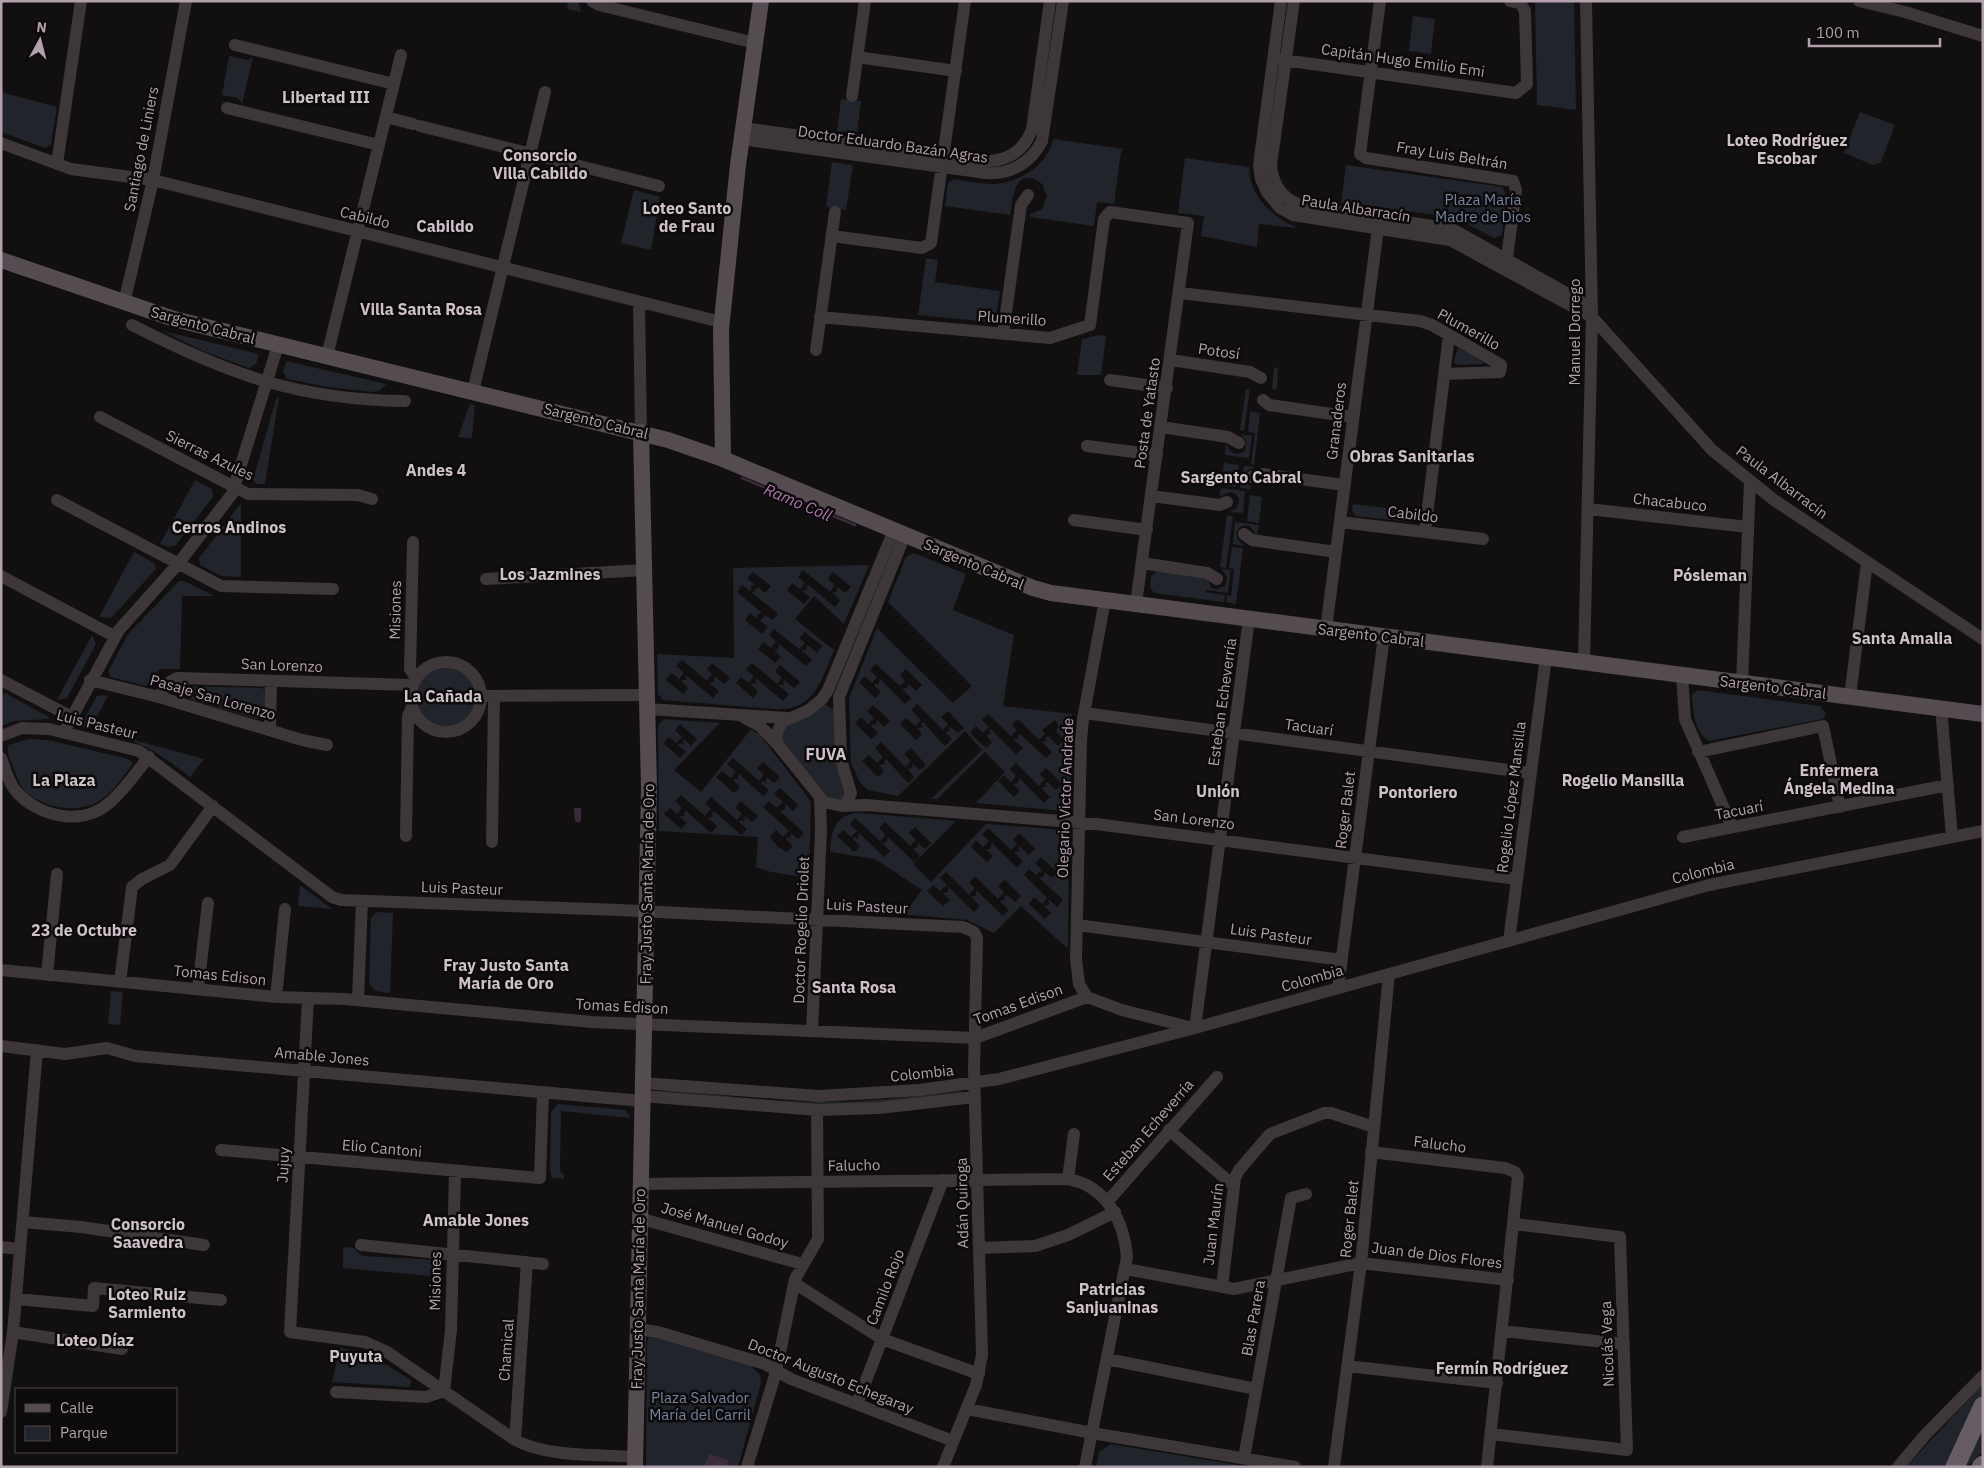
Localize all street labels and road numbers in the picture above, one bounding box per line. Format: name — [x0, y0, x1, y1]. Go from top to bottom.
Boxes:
street label: Capitán Hugo Emilio Emi — [1320, 39, 1486, 81]
street label: Santiago de Liniers — [120, 85, 162, 213]
street label: Doctor Eduardo Bazán Agras — [797, 121, 989, 167]
street label: Fray Luis Beltrán — [1395, 137, 1509, 173]
street label: Paula Albarracín — [1300, 190, 1412, 226]
street label: Cabildo — [338, 202, 392, 232]
street label: Manuel Dorrego — [1565, 279, 1584, 385]
street label: Sargento Cabral — [149, 302, 257, 348]
street label: Plumerillo — [1434, 304, 1504, 354]
street label: Plumerillo — [977, 306, 1047, 330]
street label: Potosí — [1197, 339, 1241, 363]
street label: Posta de Yatasto — [1130, 356, 1164, 470]
street label: Granaderos — [1322, 381, 1350, 461]
street label: Sargento Cabral — [542, 399, 650, 443]
street label: Sierras Azules — [163, 426, 257, 484]
street label: Paula Albarracín — [1732, 441, 1832, 523]
street label: Chacabuco — [1632, 489, 1708, 515]
street label: Cabildo — [1387, 501, 1439, 527]
street label: Sargento Cabral — [921, 534, 1027, 594]
street label: Misiones — [385, 580, 405, 640]
street label: Sargento Cabral — [1317, 619, 1425, 651]
street label: Esteban Echeverría — [1204, 637, 1240, 767]
street label: San Lorenzo — [241, 654, 323, 676]
street label: Pasaje San Lorenzo — [148, 670, 278, 724]
street label: Sargento Cabral — [1719, 671, 1827, 703]
street label: Luis Pasteur — [55, 705, 140, 743]
street label: Tacuarí — [1283, 714, 1335, 740]
street label: Olegario Victor Andrade — [1053, 718, 1077, 878]
street label: Rogelio López Mansilla — [1492, 720, 1530, 874]
street label: Roger Balet — [1331, 770, 1359, 850]
street label: Fray Justo Santa María de Oro — [636, 783, 658, 985]
street label: Tacuarí — [1713, 796, 1765, 824]
street label: San Lorenzo — [1152, 805, 1236, 833]
street label: Colombia — [1670, 854, 1736, 888]
street label: Doctor Rogelio Driolet — [789, 856, 813, 1004]
street label: Luis Pasteur — [421, 877, 504, 899]
street label: Luis Pasteur — [826, 894, 909, 918]
street label: Luis Pasteur — [1229, 919, 1313, 949]
street label: Colombia — [1279, 960, 1345, 996]
street label: Tomas Edison — [173, 961, 267, 989]
street label: Tomas Edison — [971, 979, 1065, 1029]
street label: Tomas Edison — [575, 994, 669, 1018]
street label: Amable Jones — [274, 1042, 370, 1070]
street label: Colombia — [889, 1060, 955, 1086]
street label: Esteban Echeverría — [1098, 1075, 1198, 1185]
street label: Falucho — [1413, 1131, 1467, 1157]
street label: Elio Cantoni — [341, 1135, 423, 1161]
street label: Jujuy — [273, 1146, 293, 1183]
street label: Falucho — [827, 1155, 881, 1175]
street label: Adán Quiroga — [952, 1157, 972, 1249]
street label: Roger Balet — [1335, 1179, 1363, 1259]
street label: Juan Maurín — [1199, 1182, 1227, 1266]
street label: Fray Justo Santa María de Oro — [627, 1188, 649, 1390]
street label: José Manuel Godoy — [659, 1198, 791, 1252]
street label: Juan de Dios Flores — [1371, 1238, 1503, 1272]
street label: Camilo Rojo — [862, 1246, 908, 1328]
street label: Misiones — [425, 1251, 445, 1311]
street label: Blas Parera — [1237, 1279, 1269, 1357]
street label: Nicolás Vega — [1596, 1301, 1618, 1387]
street label: Chamical — [494, 1318, 518, 1382]
street label: Doctor Augusto Echegaray — [745, 1334, 917, 1418]

